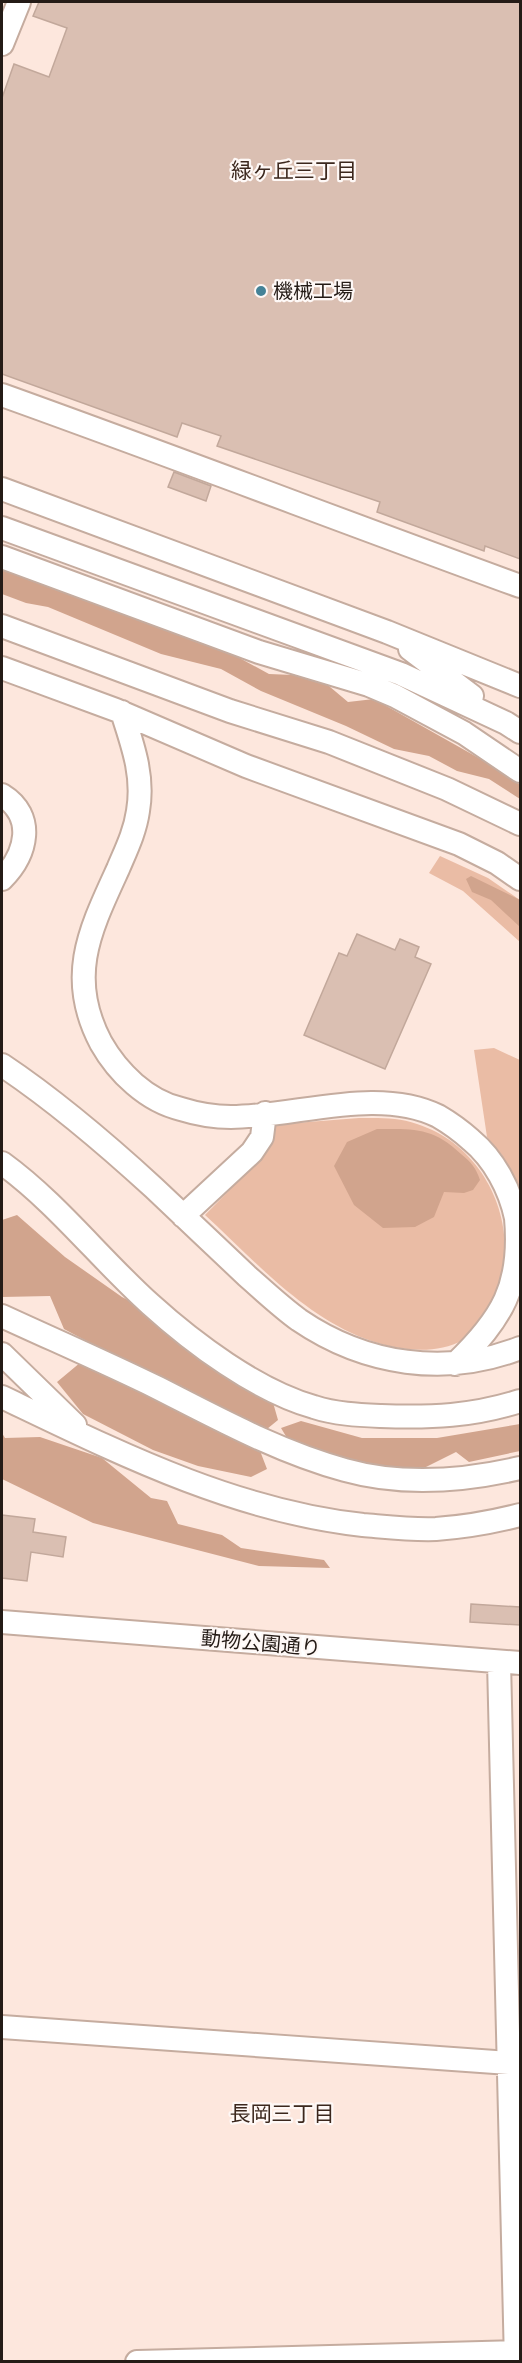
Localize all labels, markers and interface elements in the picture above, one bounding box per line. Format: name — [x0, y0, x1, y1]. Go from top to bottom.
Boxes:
district label: 緑ヶ丘三丁目 — [231, 157, 357, 182]
place label: 機械工場 — [273, 278, 353, 302]
marker: 機械工場 — [254, 284, 268, 298]
street label: 動物公園通り — [200, 1625, 322, 1659]
district label: 長岡三丁目 — [230, 2100, 335, 2125]

